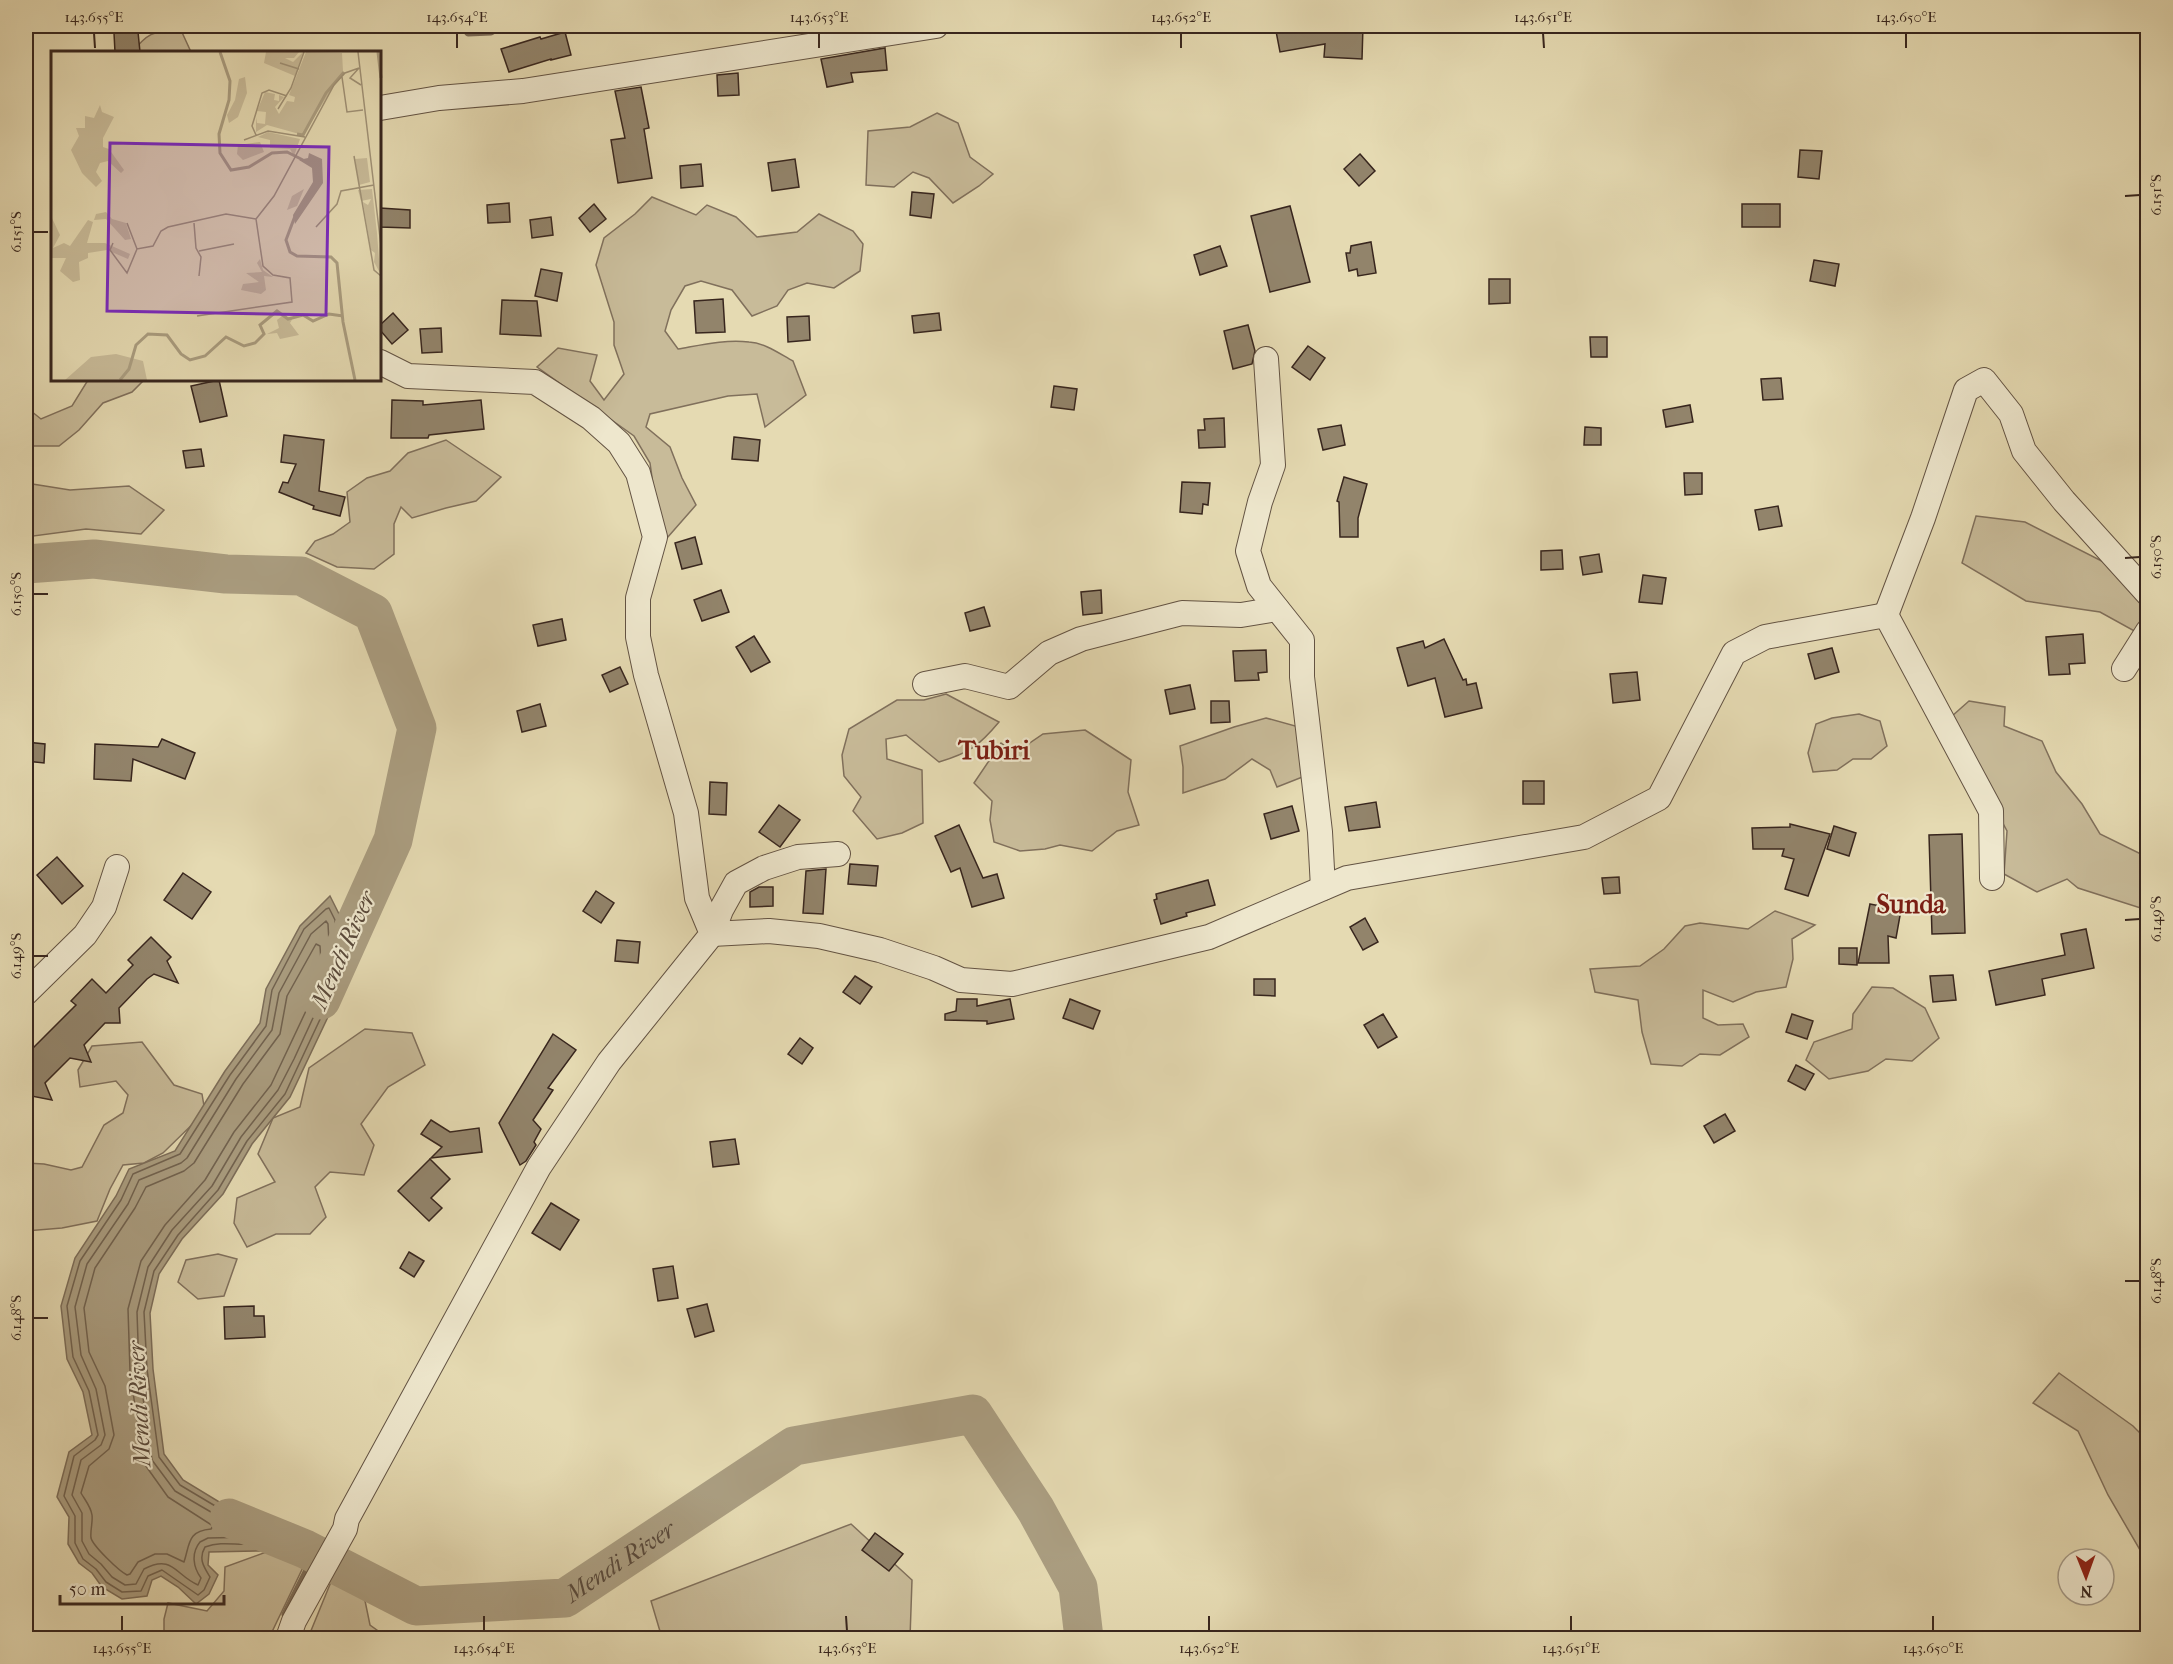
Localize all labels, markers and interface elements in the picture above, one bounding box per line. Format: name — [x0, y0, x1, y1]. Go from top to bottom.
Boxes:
text: 143.655°E — [65, 8, 123, 26]
text: 143.654°E — [426, 8, 488, 26]
text: 143.653°E — [790, 8, 848, 26]
text: 143.652°E — [1151, 8, 1211, 26]
text: 143.651°E — [1514, 8, 1572, 26]
text: 143.650°E — [1876, 8, 1936, 26]
inset map — [51, 51, 381, 381]
text: 6.151°S — [2147, 174, 2165, 216]
text: 6.151°S — [7, 211, 25, 253]
text: 6.150°S — [2147, 535, 2165, 579]
text: 6.150°S — [7, 572, 25, 616]
district label: Tubiri — [957, 735, 1030, 766]
water label: Mendi River — [304, 885, 382, 1015]
district label: Sunda — [1876, 889, 1947, 920]
text: 6.149°S — [2147, 896, 2165, 942]
text: 6.149°S — [7, 933, 25, 979]
text: 6.148°S — [2147, 1258, 2165, 1304]
text: 6.148°S — [7, 1295, 25, 1341]
water label: Mendi River — [122, 1338, 156, 1470]
water label: Mendi River — [558, 1514, 682, 1609]
north arrow — [2056, 1547, 2116, 1607]
scale bar — [60, 1568, 224, 1606]
text: 50 m — [69, 1579, 106, 1600]
text: N — [2079, 1582, 2092, 1601]
text: 143.655°E — [93, 1639, 151, 1657]
text: 143.654°E — [453, 1639, 515, 1657]
text: 143.653°E — [818, 1639, 876, 1657]
text: 143.652°E — [1179, 1639, 1239, 1657]
text: 143.651°E — [1542, 1639, 1600, 1657]
text: 143.650°E — [1903, 1639, 1963, 1657]

